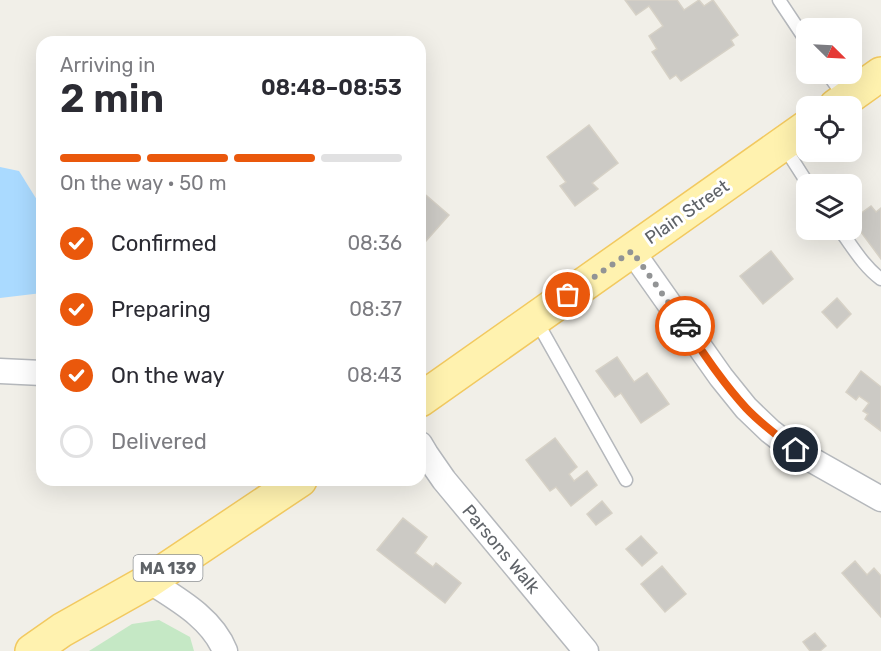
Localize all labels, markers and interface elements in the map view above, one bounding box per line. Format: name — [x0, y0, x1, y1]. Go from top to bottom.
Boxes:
north arrow — [796, 18, 862, 84]
map controls — [796, 18, 862, 240]
text: Arriving in — [60, 53, 155, 77]
text: 08:48–08:53 — [261, 74, 402, 101]
text: 2 min — [60, 76, 164, 122]
button: locate — [796, 96, 862, 162]
text: On the way · 50 m — [60, 171, 227, 195]
button: layers — [796, 174, 862, 240]
street label: Plain Street — [641, 175, 733, 249]
icon: check — [60, 227, 93, 260]
text: Confirmed — [111, 230, 217, 257]
text: 08:36 — [347, 231, 402, 255]
pin — [542, 269, 593, 320]
icon: bag — [551, 278, 584, 311]
icon: check — [60, 293, 93, 326]
text: Preparing — [111, 296, 211, 323]
courier — [655, 296, 715, 356]
text: 08:37 — [349, 297, 402, 321]
icon: car — [669, 310, 702, 343]
icon: check — [60, 359, 93, 392]
text: On the way — [111, 362, 225, 389]
text: 08:43 — [347, 363, 402, 387]
pin — [770, 424, 821, 475]
text: Delivered — [111, 428, 207, 455]
icon: home — [779, 433, 812, 466]
street label: Parsons Walk — [457, 500, 545, 599]
road number: MA 139 — [134, 555, 202, 581]

